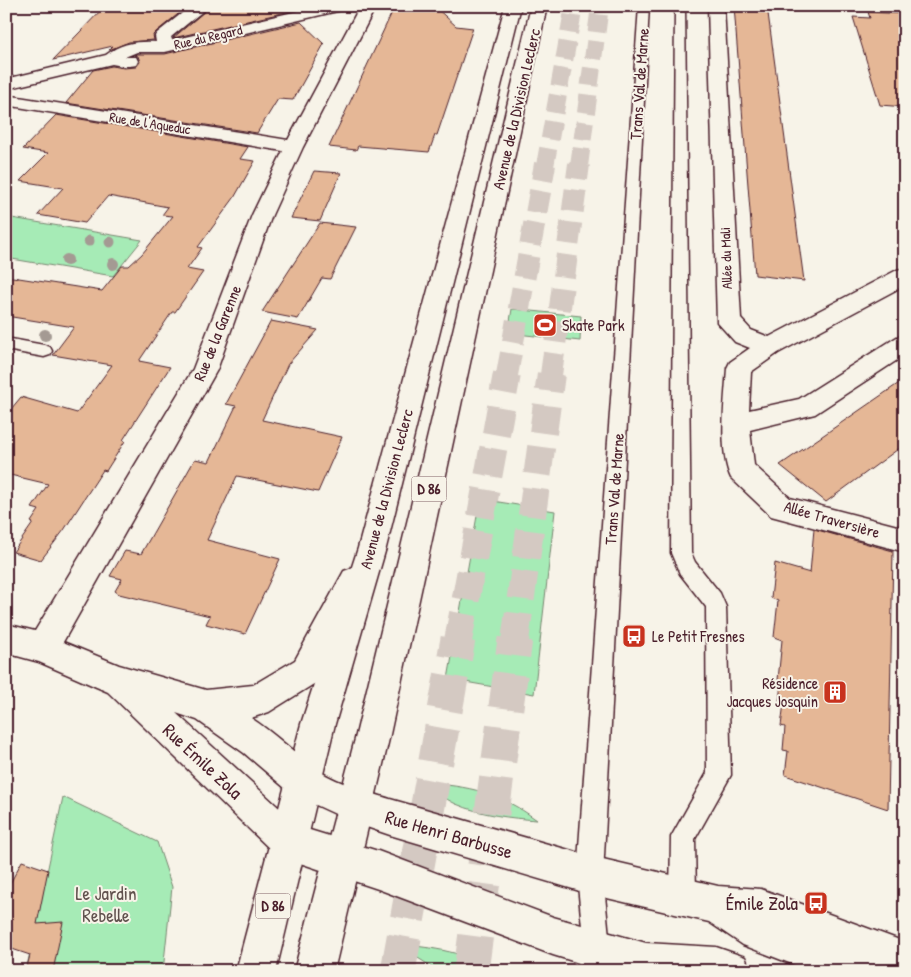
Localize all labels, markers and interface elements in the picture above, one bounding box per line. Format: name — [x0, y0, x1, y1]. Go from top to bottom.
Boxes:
street label: Rue du Regard — [172, 19, 245, 55]
street label: Avenue de la Division Leclerc — [487, 26, 545, 192]
street label: Trans Val de Marne — [624, 27, 654, 141]
street label: Rue de l'Aqueduc — [108, 107, 193, 139]
street label: Allée du Mali — [715, 227, 736, 289]
street label: Rue de la Garenne — [188, 281, 246, 384]
sports icon: Skate Park — [532, 312, 558, 338]
place label: Skate Park — [562, 314, 625, 336]
street label: Avenue de la Division Leclerc — [354, 406, 418, 571]
street label: Trans Val de Marne — [599, 432, 629, 546]
road number: D 86 — [412, 476, 446, 502]
street label: Allée Traversière — [782, 495, 883, 543]
bus stop icon: Le Petit Fresnes — [621, 623, 647, 649]
place label: Le Petit Fresnes — [652, 625, 745, 647]
place label: Résidence Jacques Josquin — [726, 672, 819, 712]
building icon: Résidence Jacques Josquin — [822, 679, 848, 705]
street label: Rue Émile Zola — [157, 717, 249, 805]
street label: Rue Henri Barbusse — [382, 803, 516, 865]
park label: Le Jardin Rebelle — [75, 880, 137, 928]
place label: Émile Zola — [726, 890, 799, 916]
bus stop icon: Émile Zola — [803, 890, 829, 916]
road number: D 86 — [256, 894, 290, 918]

